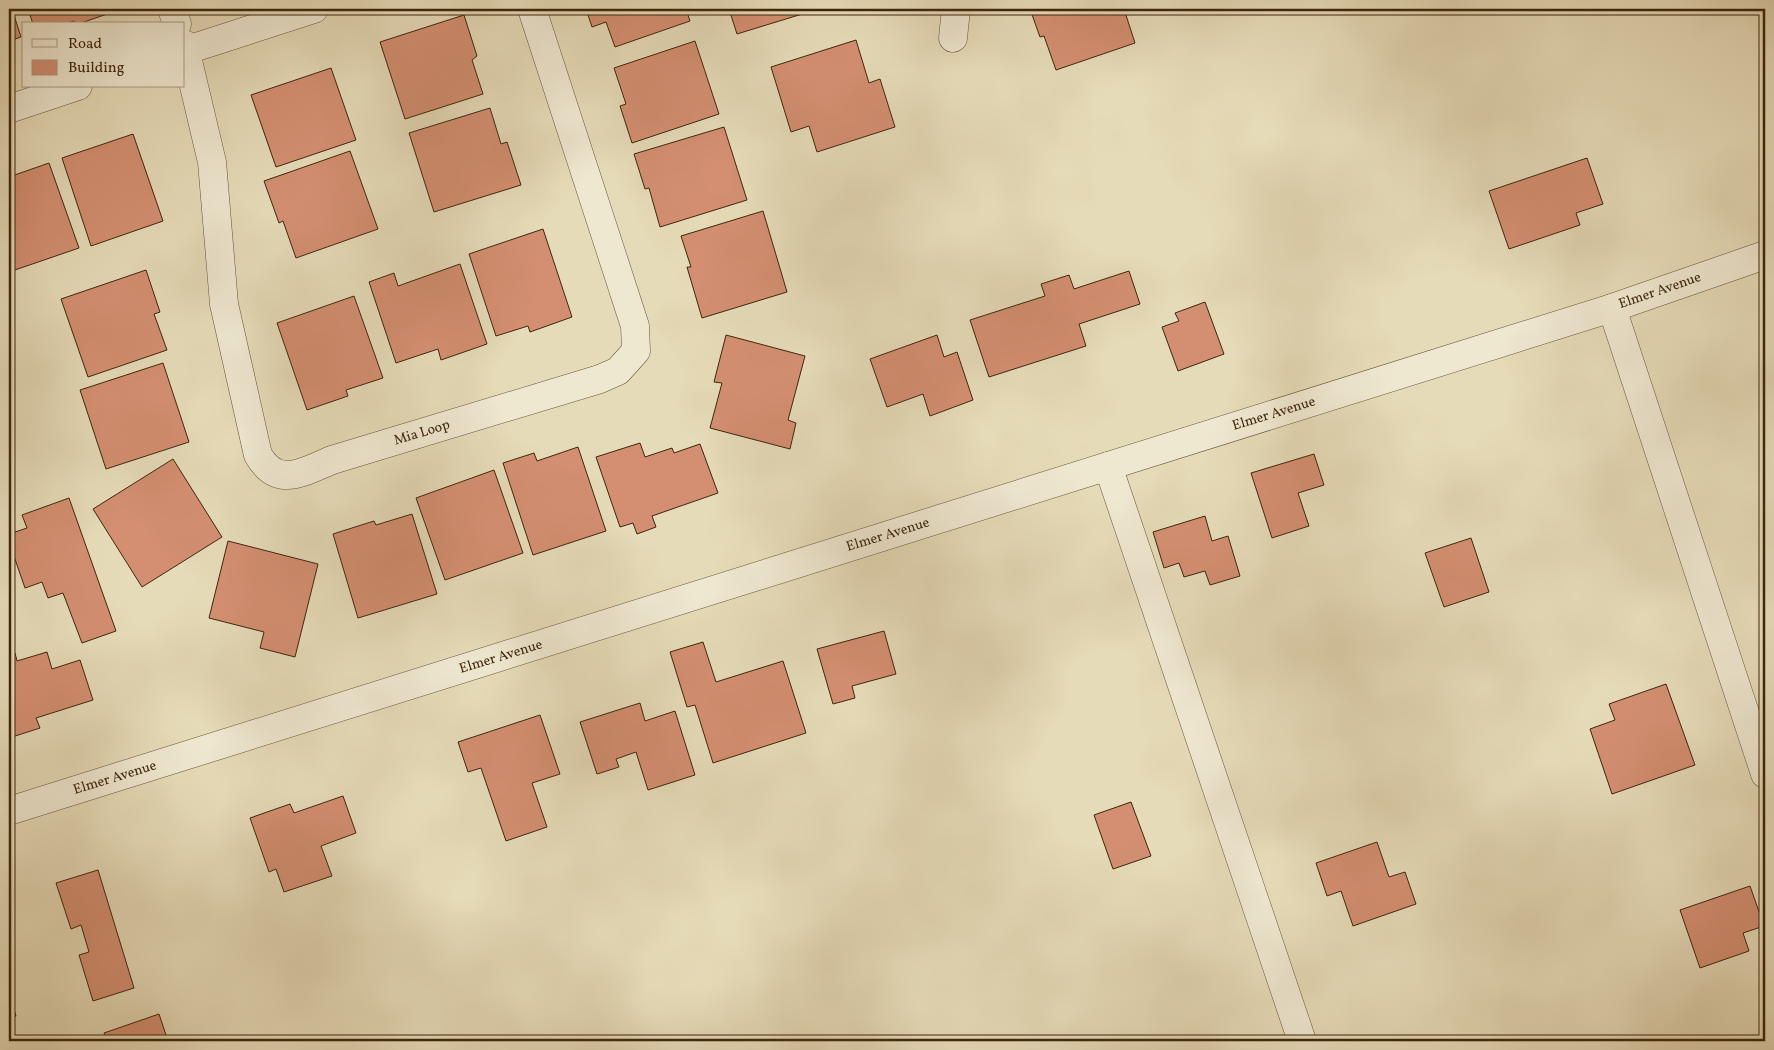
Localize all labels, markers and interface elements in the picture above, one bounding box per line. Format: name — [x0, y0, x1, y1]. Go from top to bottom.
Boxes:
legend — [22, 22, 185, 88]
text: Road — [68, 34, 102, 55]
text: Building — [68, 58, 125, 79]
street label: Elmer Avenue — [1616, 268, 1704, 314]
street label: Elmer Avenue — [1230, 392, 1318, 436]
street label: Mia Loop — [392, 415, 452, 451]
street label: Elmer Avenue — [844, 513, 932, 557]
street label: Elmer Avenue — [457, 635, 545, 679]
street label: Elmer Avenue — [71, 756, 159, 800]

